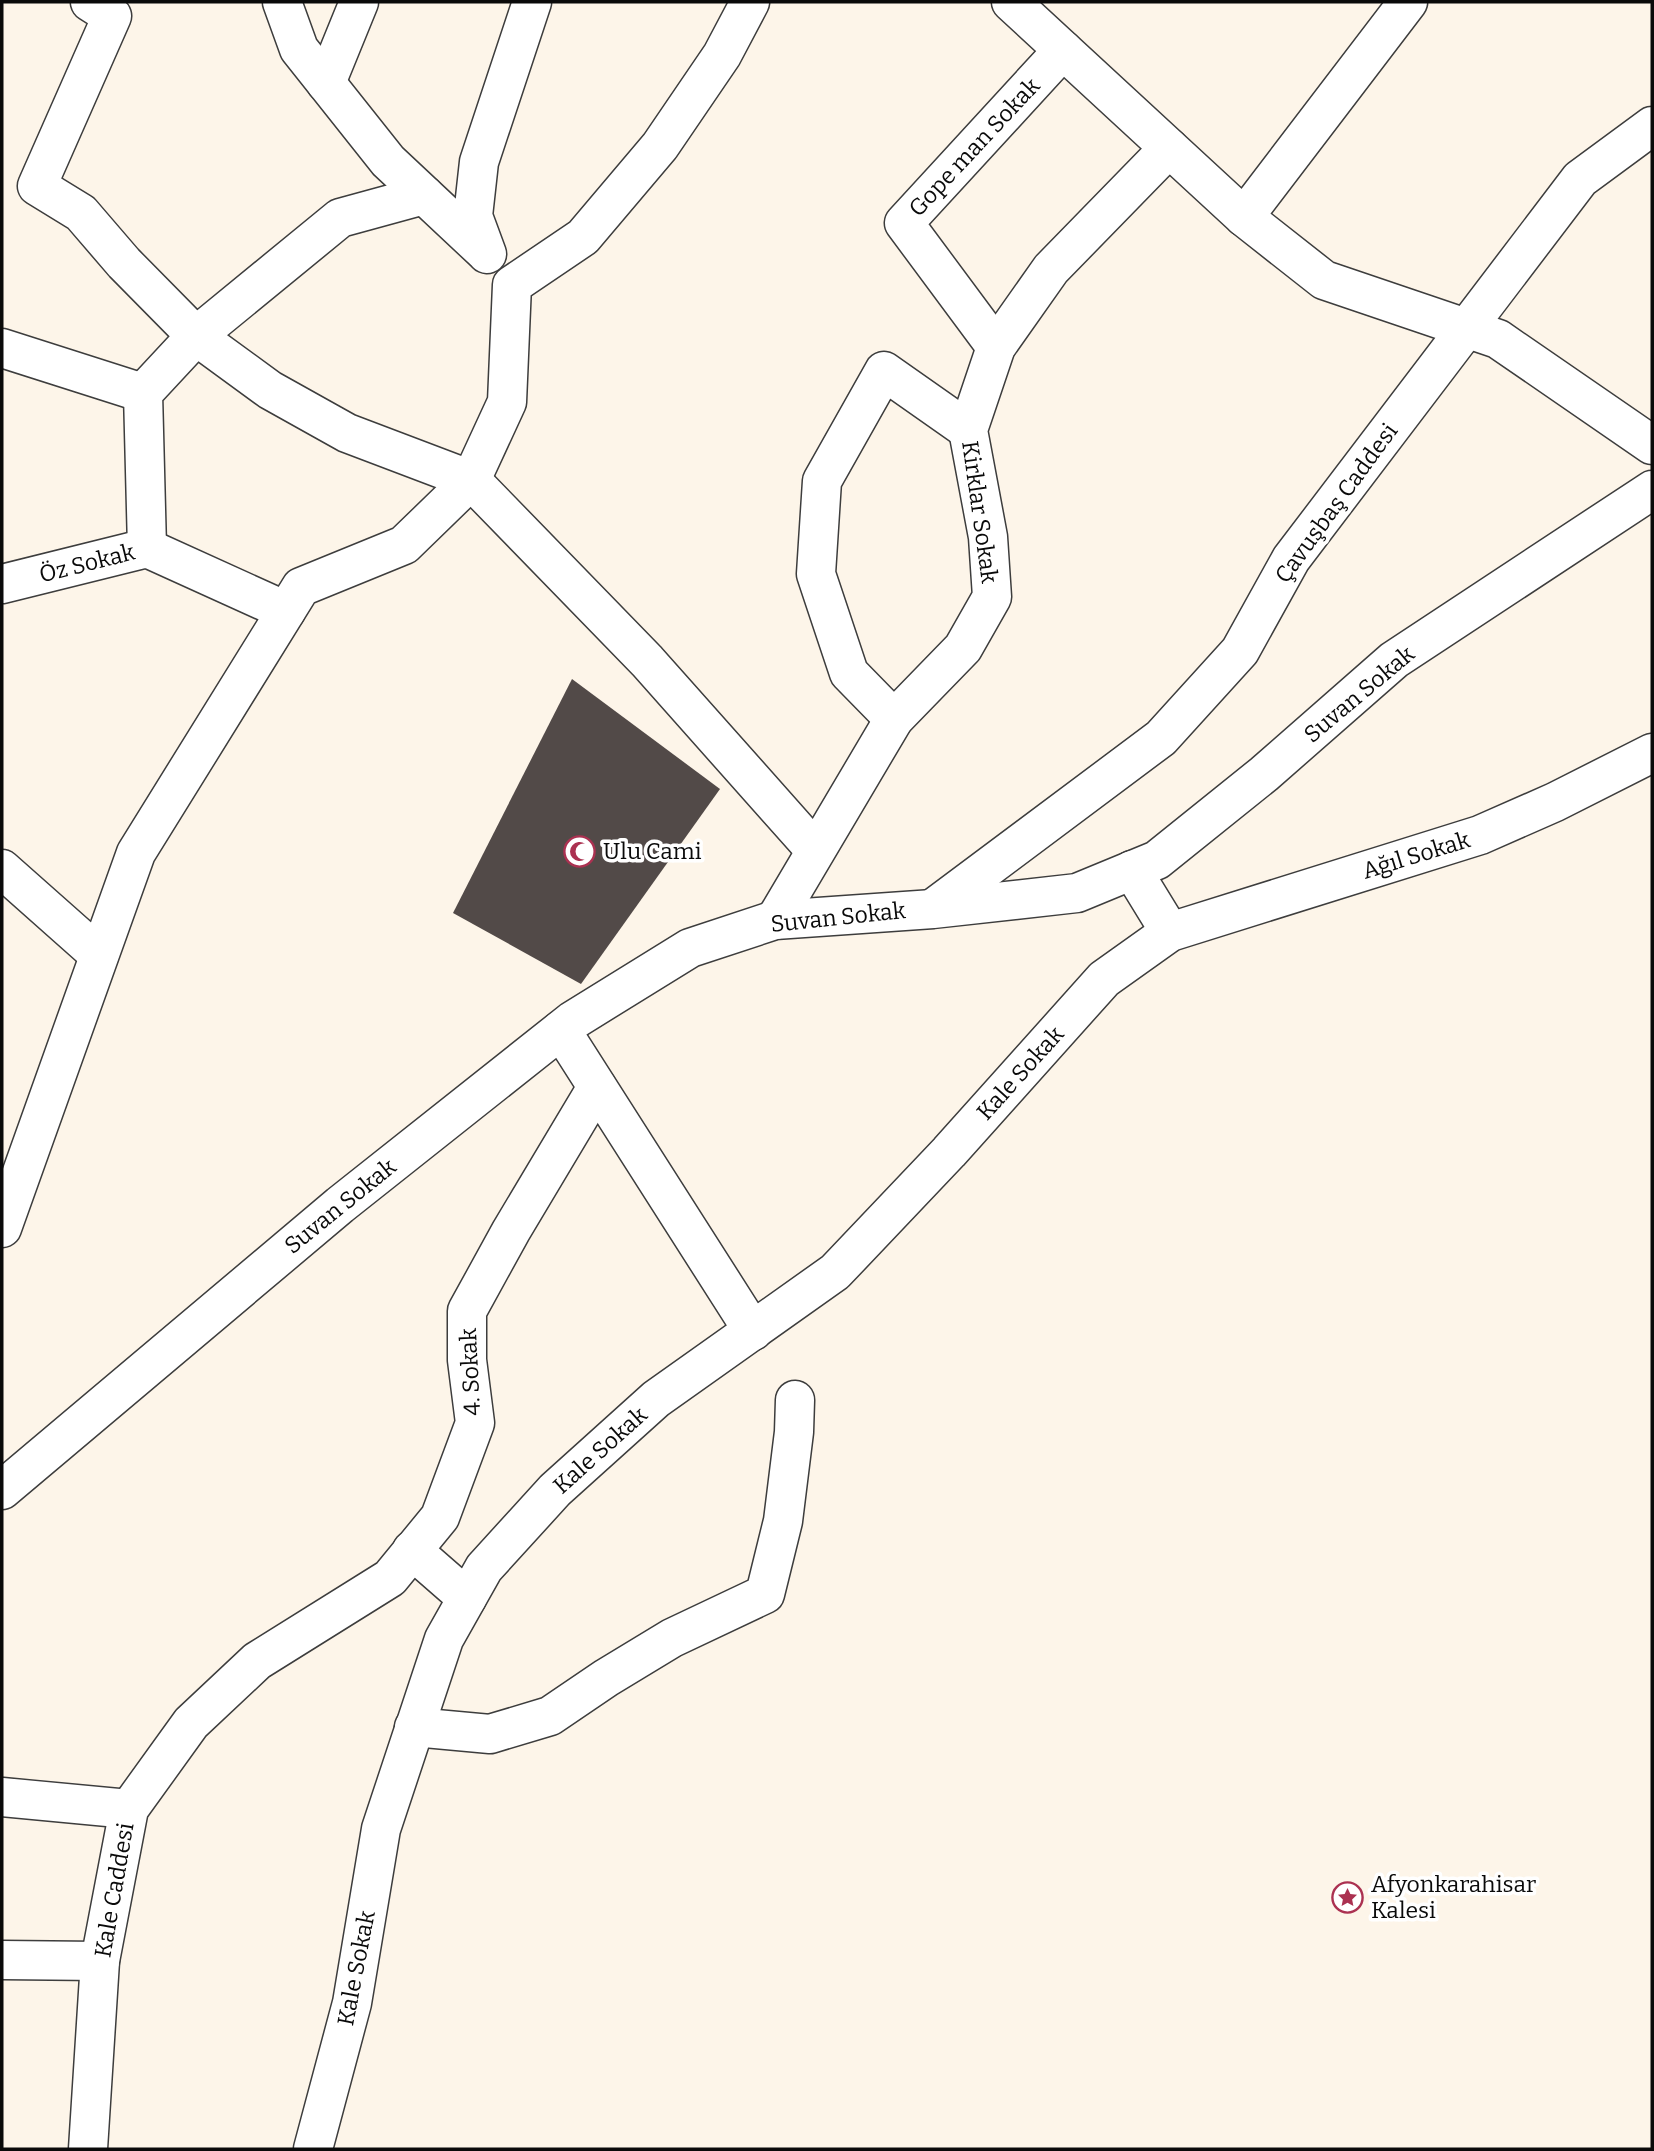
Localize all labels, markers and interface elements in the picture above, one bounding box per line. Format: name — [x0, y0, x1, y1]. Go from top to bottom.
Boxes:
street label: Gope man Sokak — [903, 72, 1045, 222]
street label: Çavuşbaş Caddesi — [1269, 418, 1403, 588]
street label: Kirklar Sokak — [956, 439, 1004, 585]
street label: Öz Sokak — [36, 538, 138, 588]
street label: Suvan Sokak — [1298, 640, 1420, 748]
street label: Ağıl Sokak — [1359, 825, 1473, 885]
mosque icon: Ulu Cami — [563, 834, 597, 868]
place label: Ulu Cami — [603, 837, 702, 865]
street label: Suvan Sokak — [769, 896, 907, 938]
street label: Kale Sokak — [971, 1020, 1069, 1126]
street label: Suvan Sokak — [279, 1152, 401, 1260]
street label: 4. Sokak — [454, 1328, 486, 1416]
street label: Kale Sokak — [547, 1401, 653, 1499]
street label: Kale Caddesi — [88, 1820, 140, 1960]
place label: Afyonkarahisar Kalesi — [1371, 1870, 1536, 1924]
place icon: Afyonkarahisar Kalesi — [1331, 1880, 1365, 1914]
street label: Kale Sokak — [331, 1908, 381, 2028]

